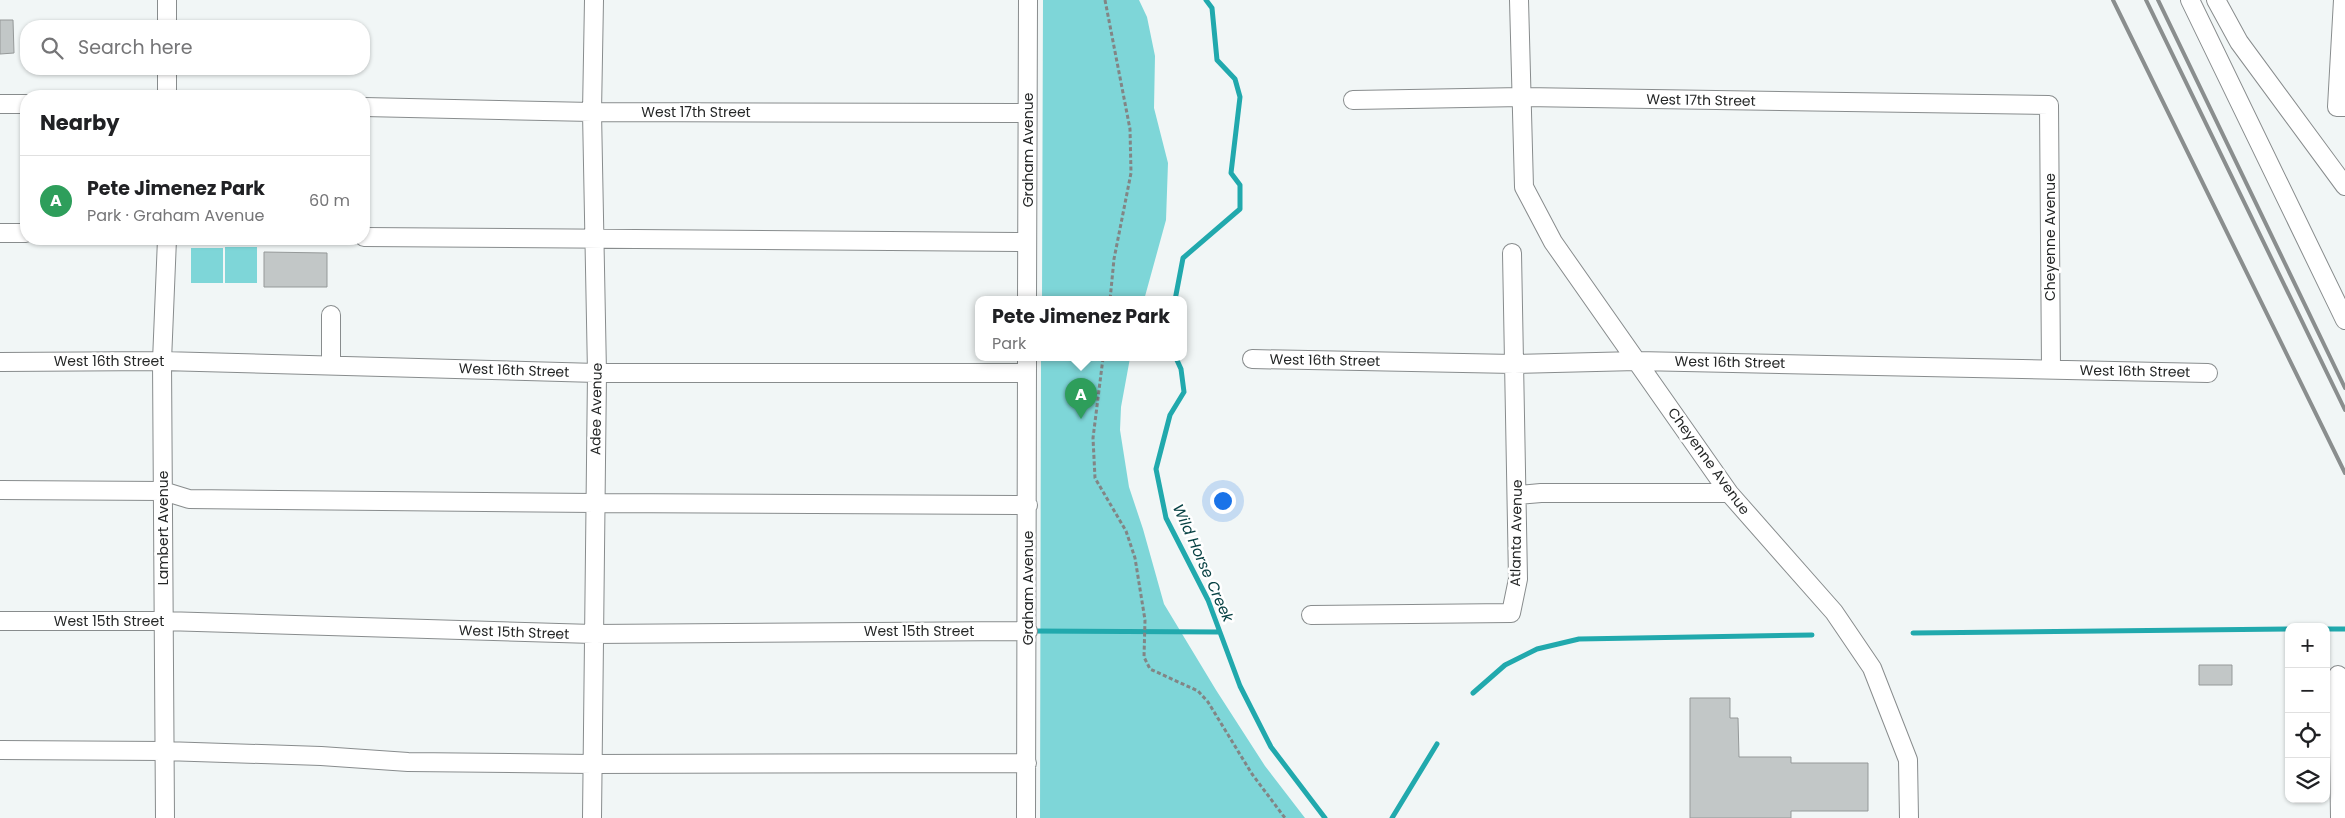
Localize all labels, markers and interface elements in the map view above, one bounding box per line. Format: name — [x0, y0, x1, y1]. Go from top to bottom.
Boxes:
search box — [20, 20, 370, 75]
icon: search — [38, 34, 66, 62]
text: Search here — [78, 34, 192, 61]
street label: West 17th Street — [1646, 89, 1756, 111]
street label: Graham Avenue — [1018, 92, 1038, 207]
street label: West 17th Street — [641, 102, 751, 122]
text: Nearby — [40, 108, 120, 137]
street label: Cheyenne Avenue — [2040, 173, 2060, 301]
text: Pete Jimenez Park — [87, 175, 265, 202]
text: A — [50, 189, 62, 212]
text: 60 m — [309, 189, 350, 212]
text: Park · Graham Avenue — [87, 204, 264, 227]
popup — [975, 296, 1187, 361]
text: Pete Jimenez Park — [992, 303, 1170, 330]
text: Park — [992, 332, 1026, 355]
street label: West 16th Street — [1270, 349, 1380, 371]
street label: West 16th Street — [54, 351, 164, 371]
street label: West 16th Street — [1675, 351, 1785, 373]
street label: West 16th Street — [458, 358, 570, 382]
street label: West 16th Street — [2080, 360, 2190, 382]
street label: Adee Avenue — [585, 362, 607, 455]
pin: A — [1065, 378, 1097, 419]
street label: Cheyenne Avenue — [1663, 403, 1755, 519]
street label: Lambert Avenue — [153, 470, 173, 585]
street label: Atlanta Avenue — [1505, 479, 1527, 587]
your location — [1210, 488, 1236, 514]
water label: Wild Horse Creek — [1168, 500, 1239, 626]
street label: Graham Avenue — [1018, 530, 1038, 645]
street label: West 15th Street — [54, 611, 164, 631]
street label: West 15th Street — [458, 620, 570, 644]
street label: West 15th Street — [864, 621, 974, 641]
map controls — [2285, 623, 2330, 803]
button: + — [2285, 623, 2330, 668]
button: − — [2285, 668, 2330, 713]
button: locate — [2285, 713, 2330, 758]
button: layers — [2285, 758, 2330, 803]

